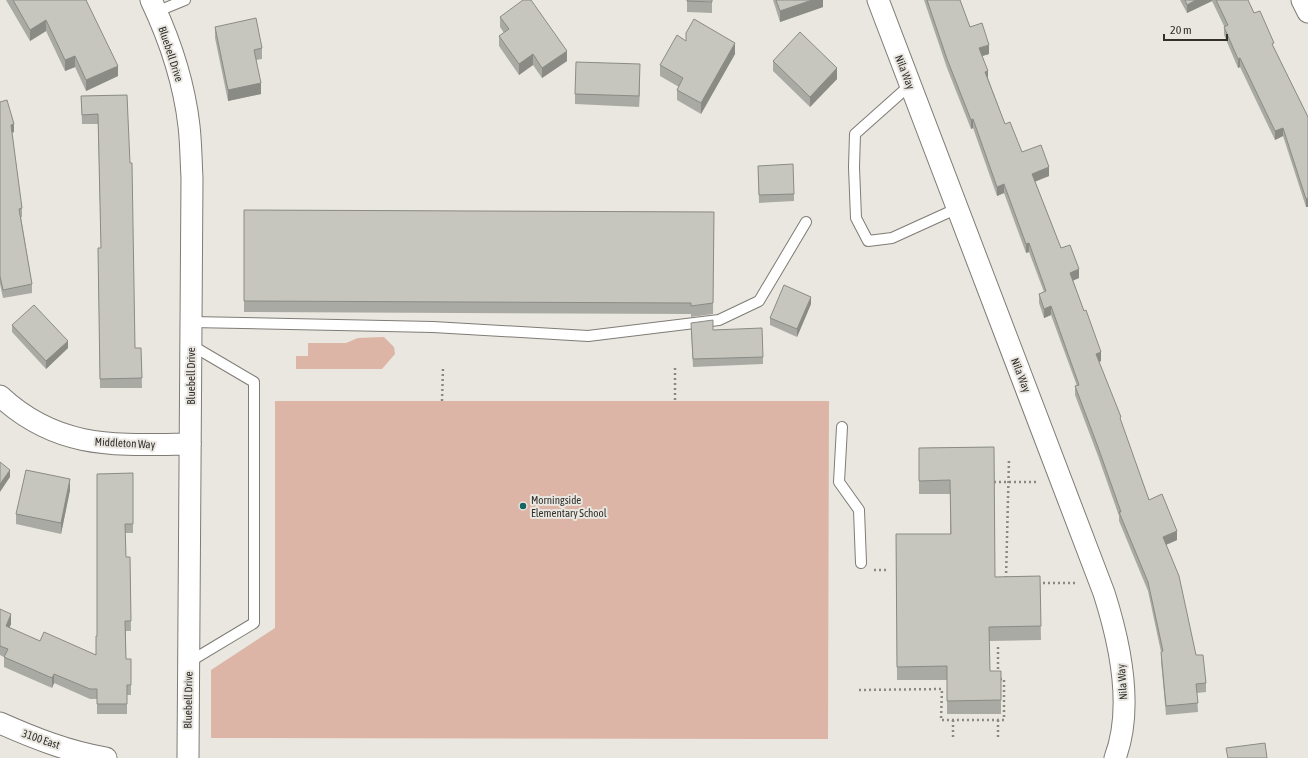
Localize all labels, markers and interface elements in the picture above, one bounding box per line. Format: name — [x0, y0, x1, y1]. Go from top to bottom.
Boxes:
scale bar — [1164, 16, 1227, 42]
text: 20 m — [1170, 23, 1192, 37]
street label: Bluebell Drive — [156, 25, 186, 83]
street label: Nila Way — [893, 53, 917, 91]
street label: Bluebell Drive — [185, 347, 197, 405]
street label: Nila Way — [1009, 356, 1033, 394]
street label: Middleton Way — [94, 435, 156, 451]
place label: Morningside Elementary School — [531, 494, 607, 519]
marker: Morningside Elementary School — [518, 501, 528, 511]
street label: Nila Way — [1115, 663, 1129, 700]
street label: Bluebell Drive — [182, 671, 194, 729]
street label: 3100 East — [21, 727, 61, 751]

